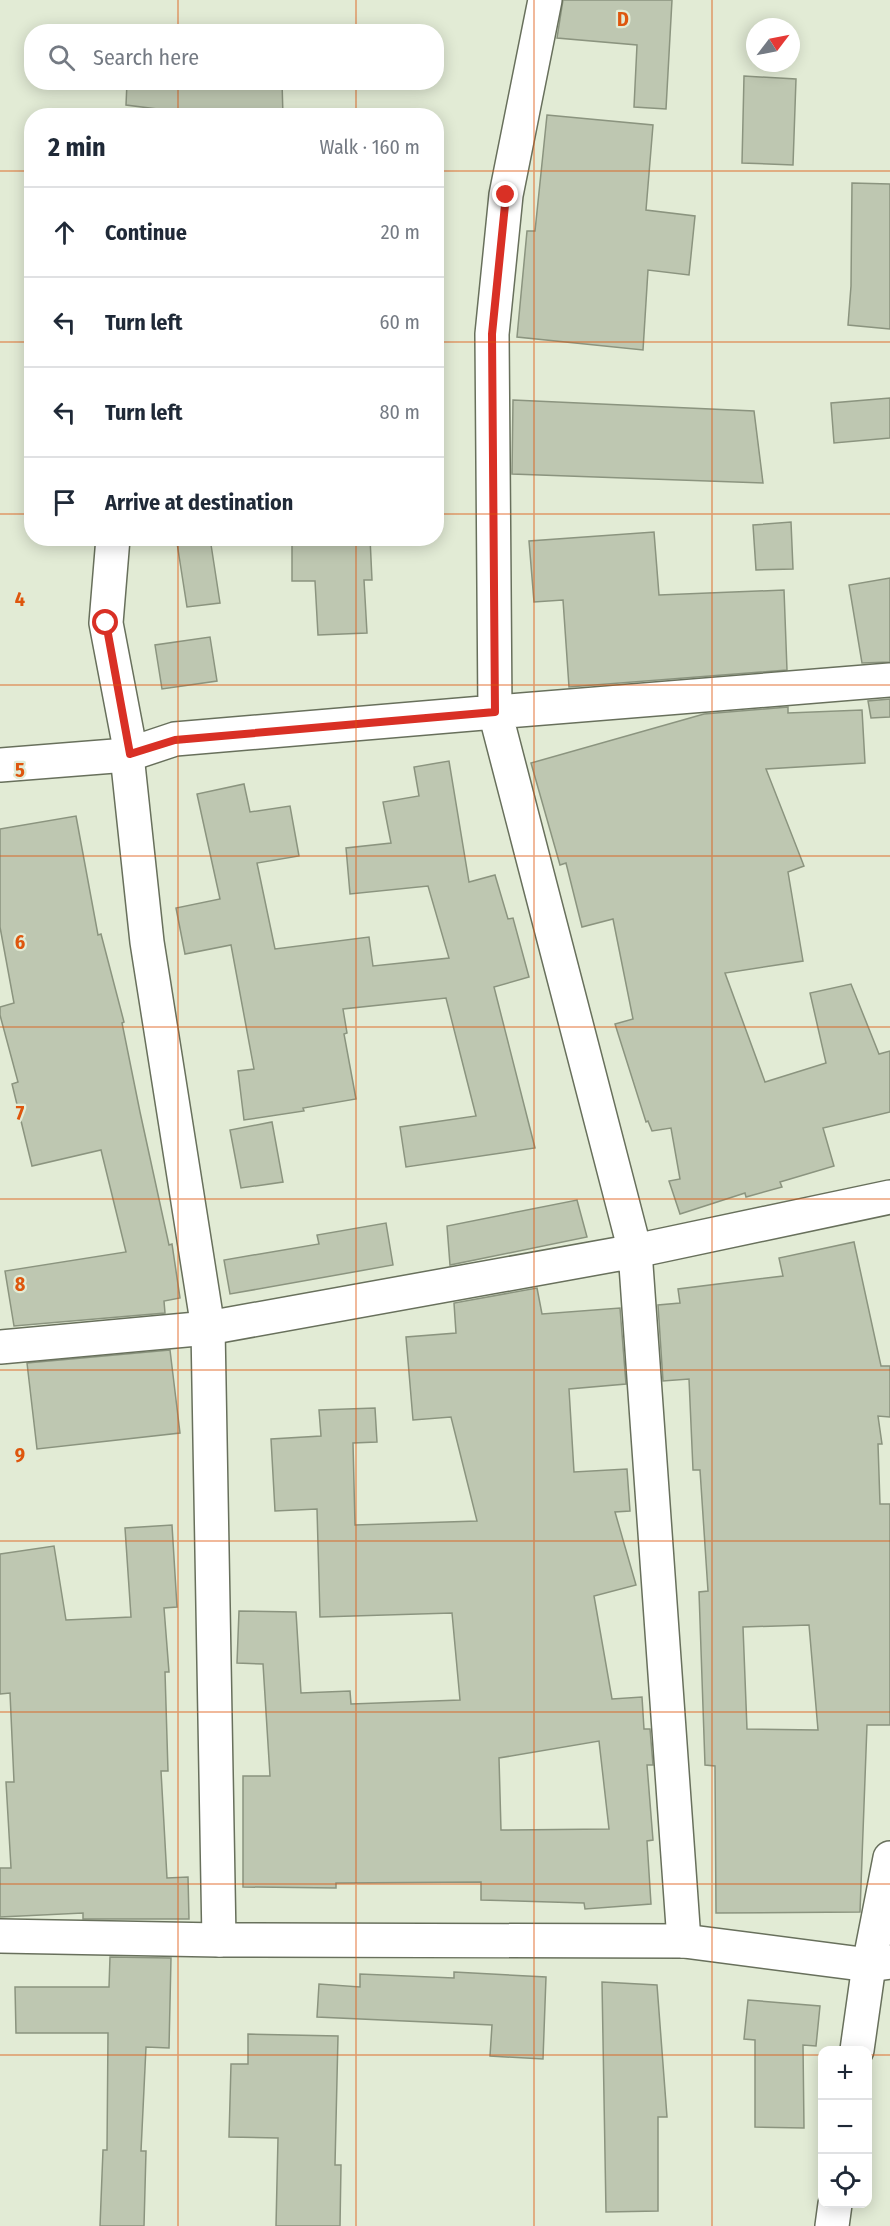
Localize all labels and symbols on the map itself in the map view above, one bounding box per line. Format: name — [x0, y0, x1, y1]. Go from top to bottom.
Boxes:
text: D — [617, 7, 629, 31]
north arrow — [746, 18, 800, 72]
route end — [492, 181, 518, 207]
text: 4 — [15, 587, 25, 611]
route start — [92, 609, 118, 635]
text: 5 — [15, 758, 25, 782]
text: 6 — [15, 930, 25, 954]
text: 7 — [16, 1101, 25, 1125]
text: 8 — [15, 1272, 26, 1296]
text: 9 — [15, 1443, 25, 1467]

